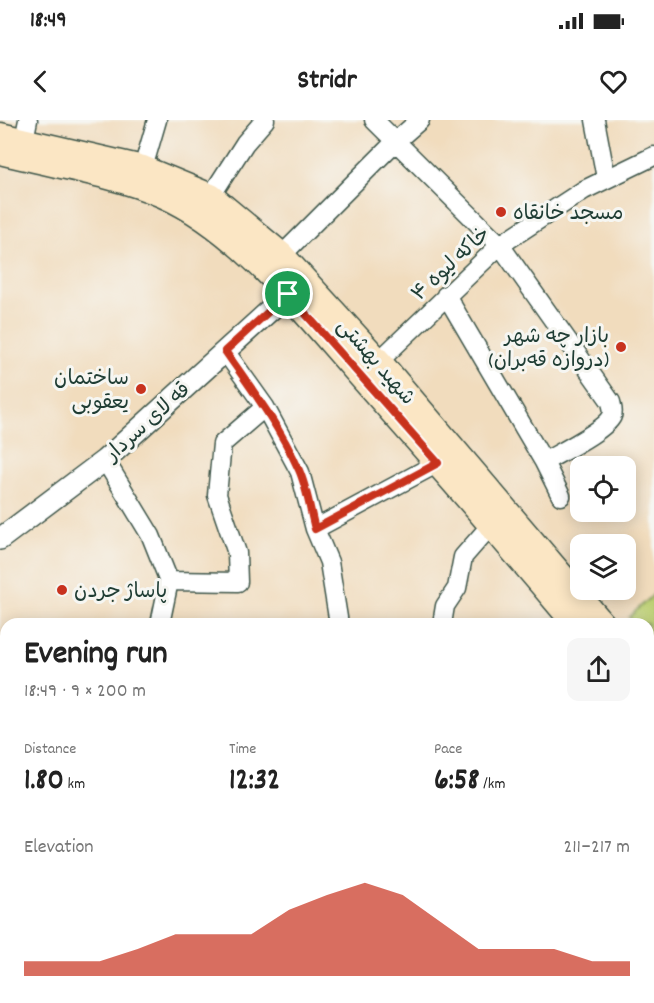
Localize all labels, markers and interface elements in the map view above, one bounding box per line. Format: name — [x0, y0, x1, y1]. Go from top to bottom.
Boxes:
text: 18:49 — [30, 6, 67, 37]
text: Stridr — [297, 62, 357, 101]
icon: back — [24, 65, 57, 98]
icon: heart — [597, 65, 630, 98]
place label: مسجد خانقاه — [513, 200, 624, 230]
marker: مسجد خانقاه — [494, 205, 508, 219]
street label: خاکه لیوه ۴ — [406, 221, 498, 310]
pin — [262, 268, 313, 319]
icon: arrive — [271, 277, 304, 310]
street label: شهید بهشتی — [328, 313, 421, 413]
place label: بازار چه شهر (دروازه قه‌بران) — [489, 323, 609, 377]
marker: بازار چه شهر (دروازه قه‌بران) — [614, 340, 628, 354]
place label: ساختمان یعقوبی — [54, 365, 129, 419]
street label: قه لای سردار — [98, 377, 199, 471]
marker: ساختمان یعقوبی — [134, 382, 148, 396]
map controls — [570, 456, 636, 600]
button: locate — [570, 456, 636, 522]
button: layers — [570, 534, 636, 600]
place label: پاساژ جردن — [74, 578, 167, 608]
marker: پاساژ جردن — [55, 583, 69, 597]
text: Evening run — [24, 632, 168, 679]
button: share — [567, 638, 630, 701]
text: 18:49 · 9 × 200 m — [24, 678, 146, 706]
text: Distance — [24, 738, 76, 761]
text: Time — [229, 738, 256, 761]
text: Pace — [434, 738, 462, 761]
text: 1.80 — [24, 761, 64, 804]
text: 12:32 — [229, 761, 280, 804]
text: 6:58 — [434, 761, 480, 804]
text: km — [64, 773, 85, 796]
text: /km — [480, 773, 505, 796]
text: Elevation — [24, 834, 94, 862]
text: 211–217 m — [563, 834, 630, 862]

